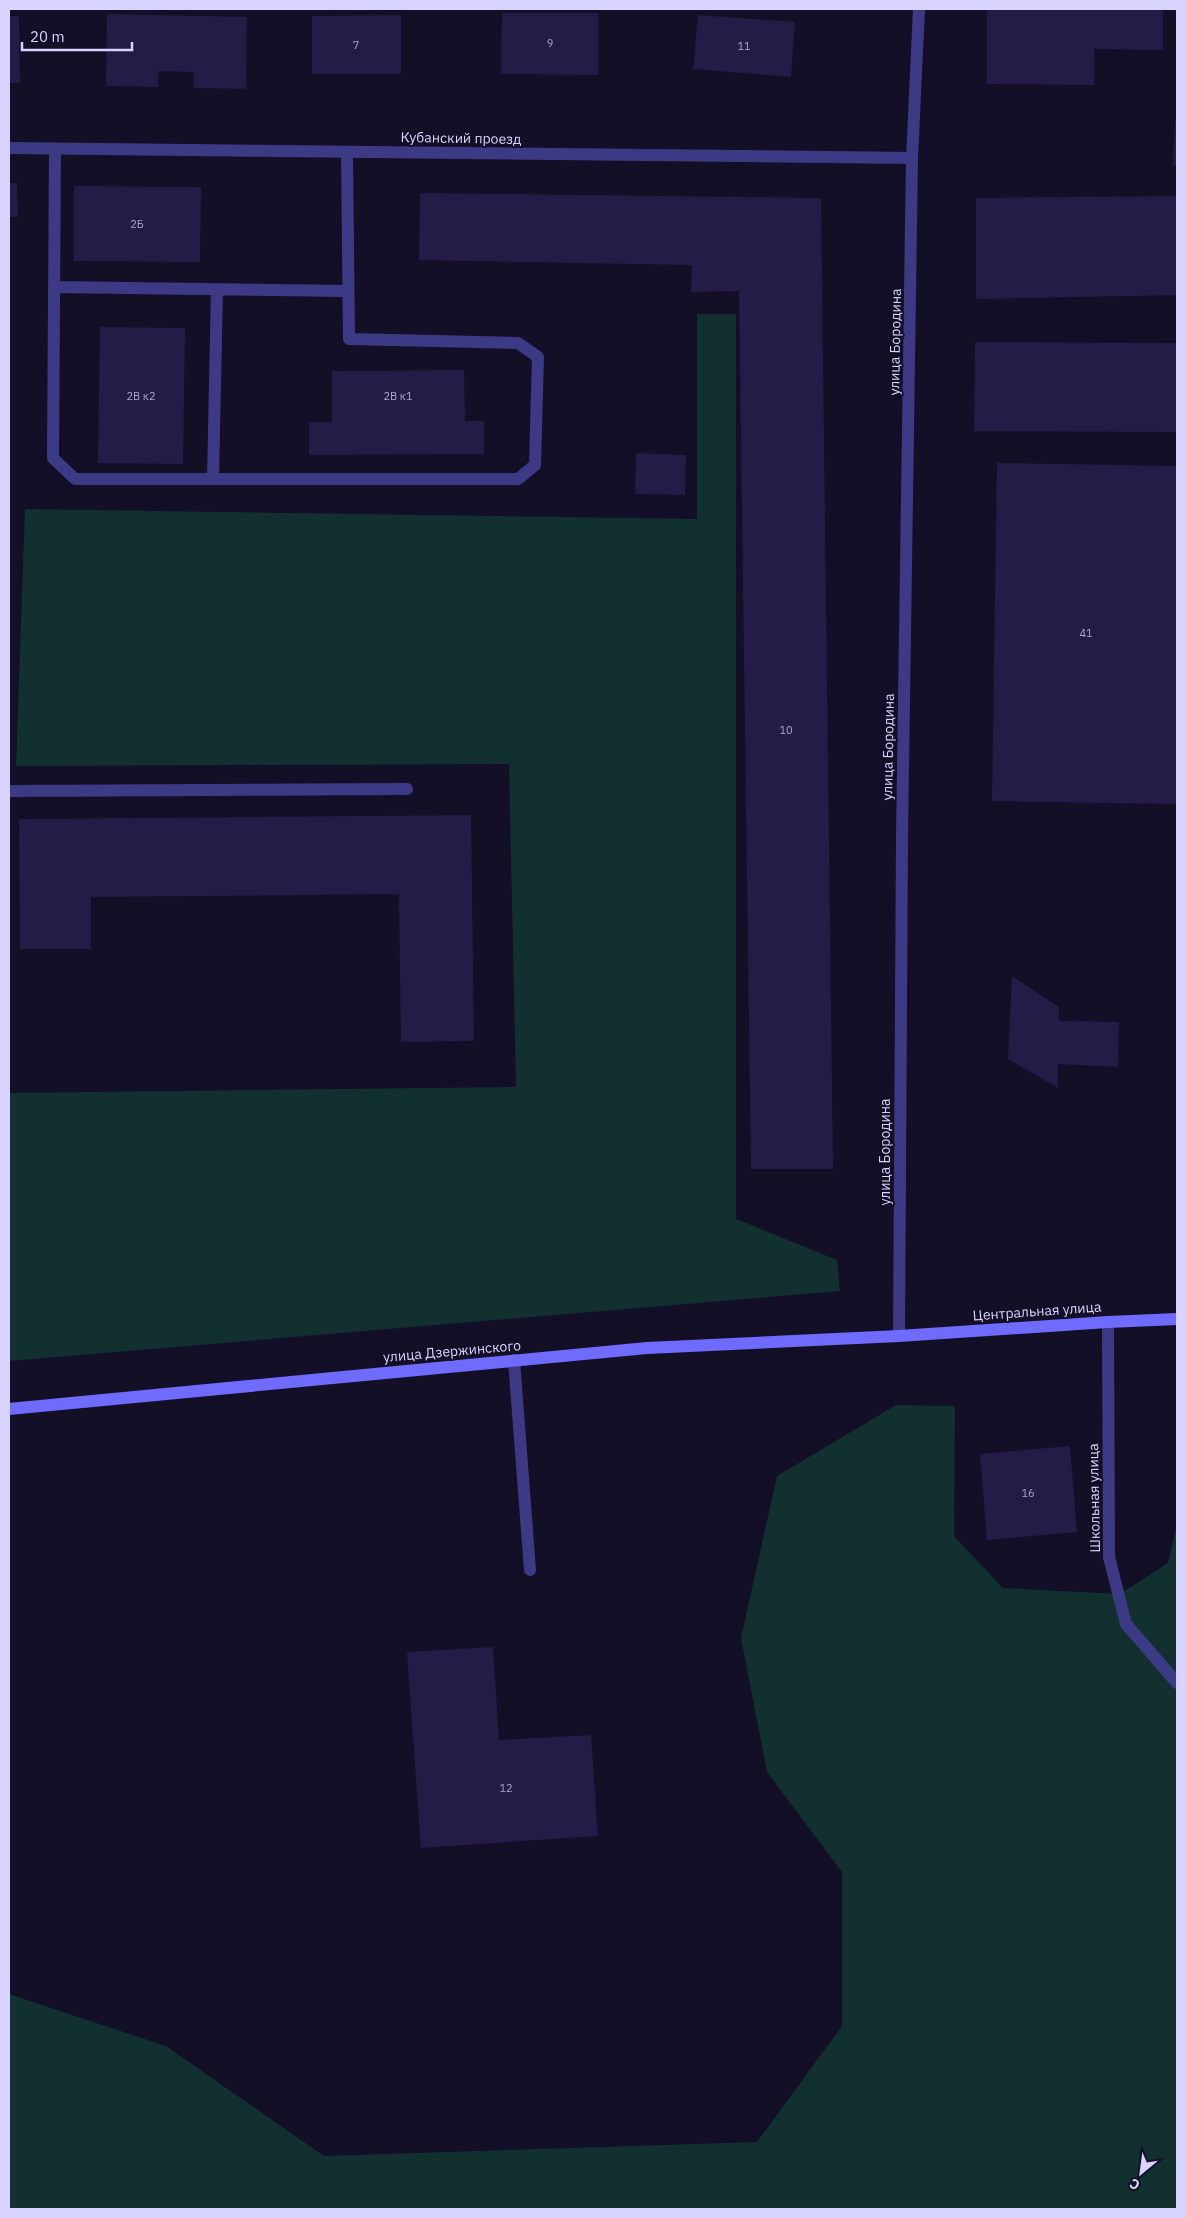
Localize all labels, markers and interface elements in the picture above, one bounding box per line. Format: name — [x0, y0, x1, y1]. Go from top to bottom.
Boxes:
scale bar — [22, 20, 132, 52]
text: 20 m — [30, 27, 65, 46]
house number: 9 — [547, 36, 553, 50]
house number: 7 — [353, 38, 359, 52]
house number: 11 — [737, 39, 751, 53]
street label: Кубанский проезд — [400, 128, 522, 148]
house number: 2Б — [130, 217, 144, 231]
street label: улица Бородина — [885, 288, 905, 396]
house number: 2В к2 — [126, 389, 156, 403]
house number: 2В к1 — [383, 389, 413, 403]
house number: 41 — [1079, 626, 1093, 640]
street label: улица Бородина — [878, 693, 898, 801]
house number: 10 — [779, 723, 793, 737]
street label: улица Бородина — [876, 1098, 894, 1206]
street label: Центральная улица — [972, 1297, 1102, 1324]
street label: улица Дзержинского — [382, 1336, 522, 1366]
street label: Школьная улица — [1084, 1443, 1104, 1553]
house number: 16 — [1021, 1486, 1035, 1500]
house number: 12 — [499, 1781, 513, 1795]
north arrow — [1116, 2148, 1166, 2198]
text: С — [1126, 2174, 1143, 2194]

